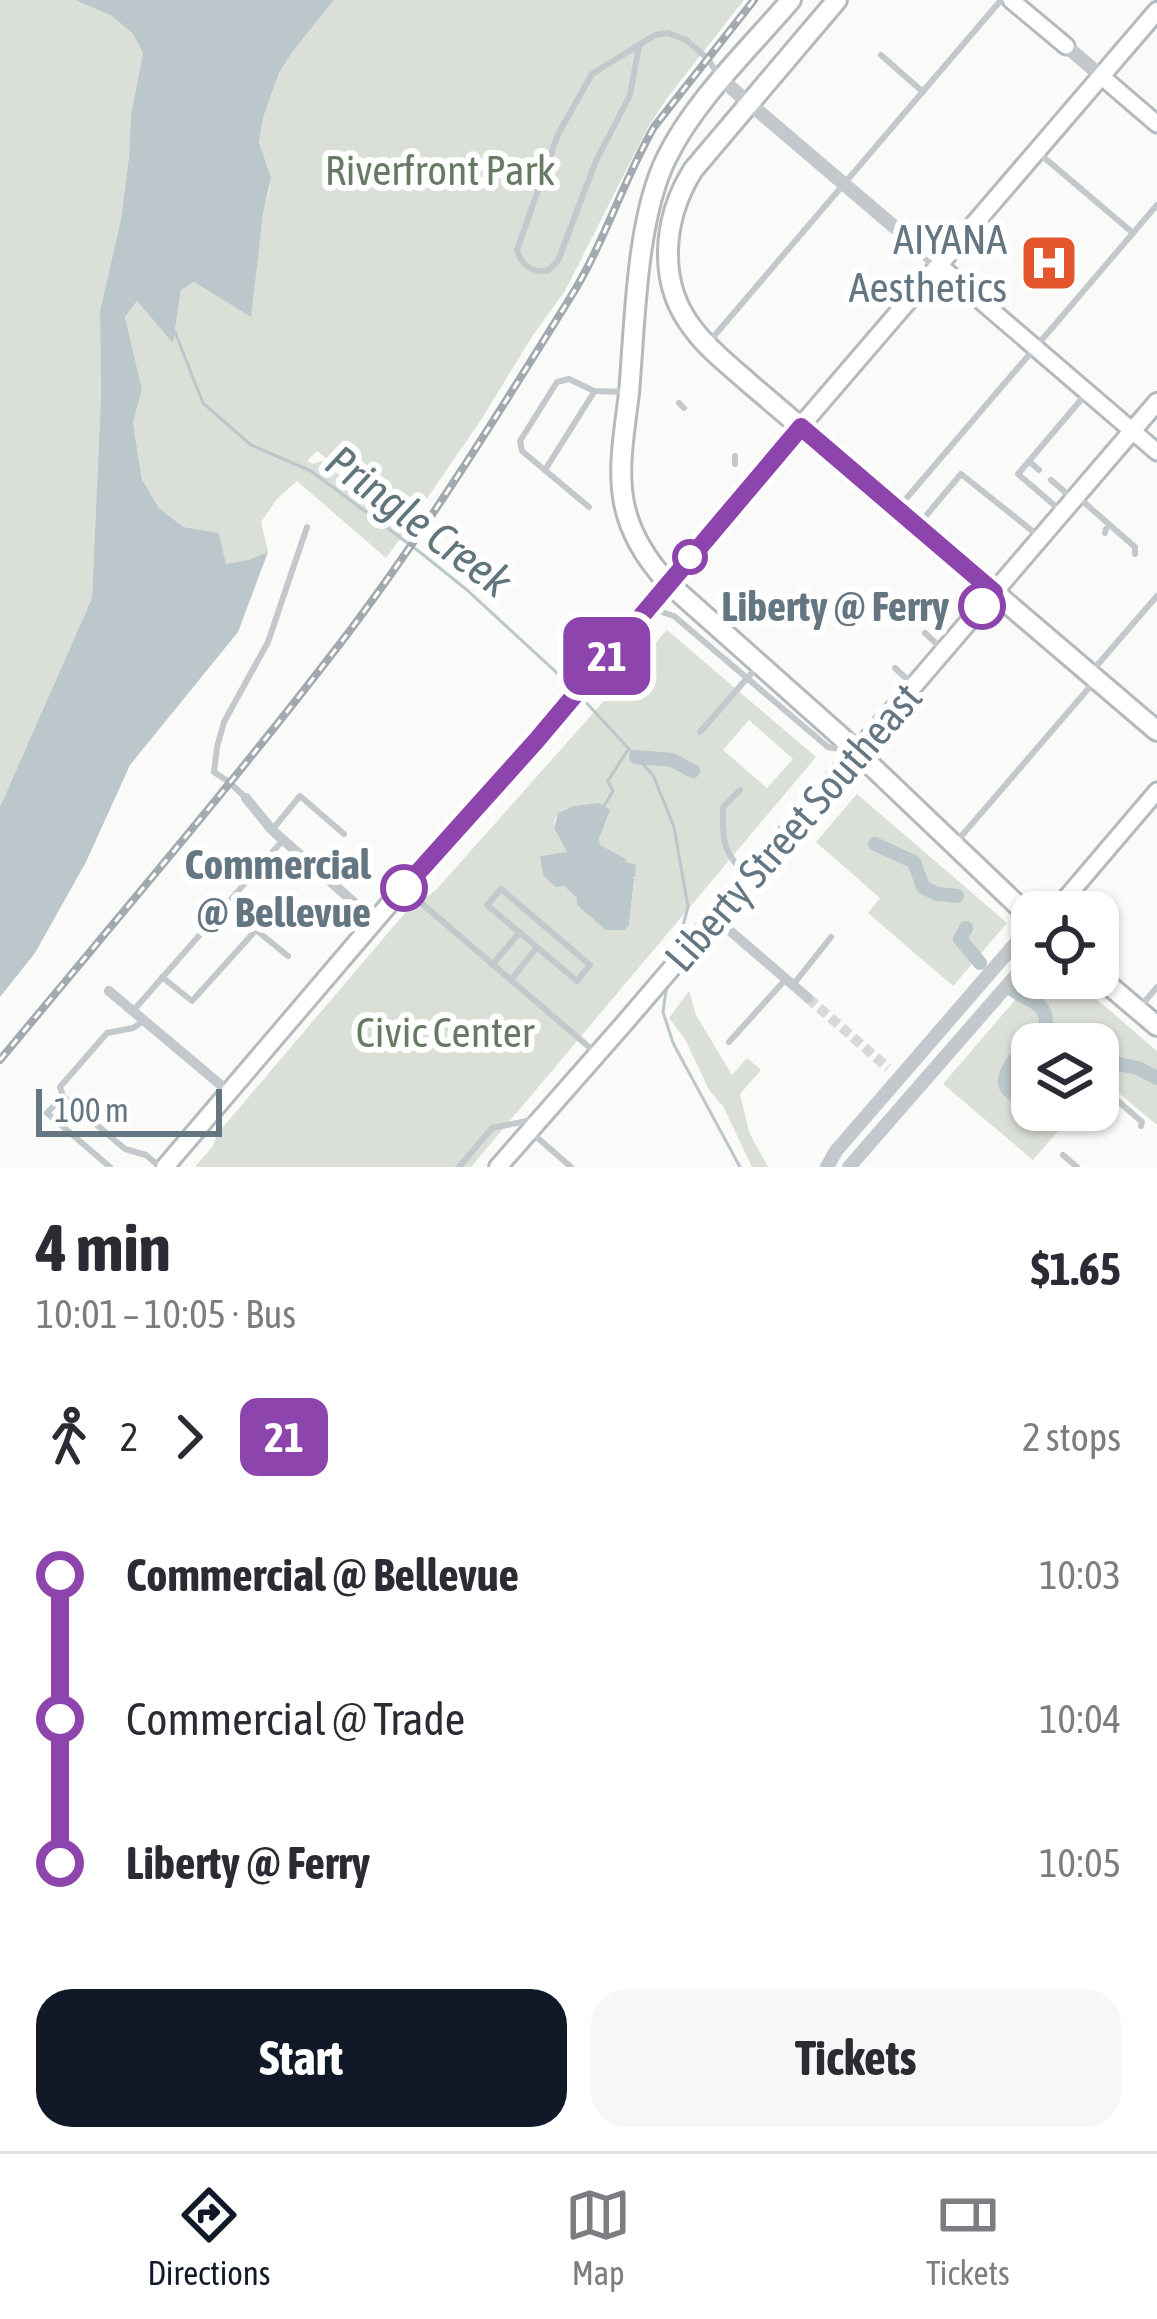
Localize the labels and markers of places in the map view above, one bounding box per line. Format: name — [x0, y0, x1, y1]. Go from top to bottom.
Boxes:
place label: AIYANA Aesthetics — [849, 215, 1007, 311]
hospital icon: AIYANA Aesthetics — [1018, 232, 1080, 294]
unlabelled marker — [674, 541, 706, 573]
place label: Liberty @ Ferry — [721, 582, 950, 630]
marker: Liberty @ Ferry — [960, 584, 1004, 628]
place label: Commercial @ Bellevue — [185, 840, 372, 936]
marker: Commercial @ Bellevue — [382, 866, 426, 910]

